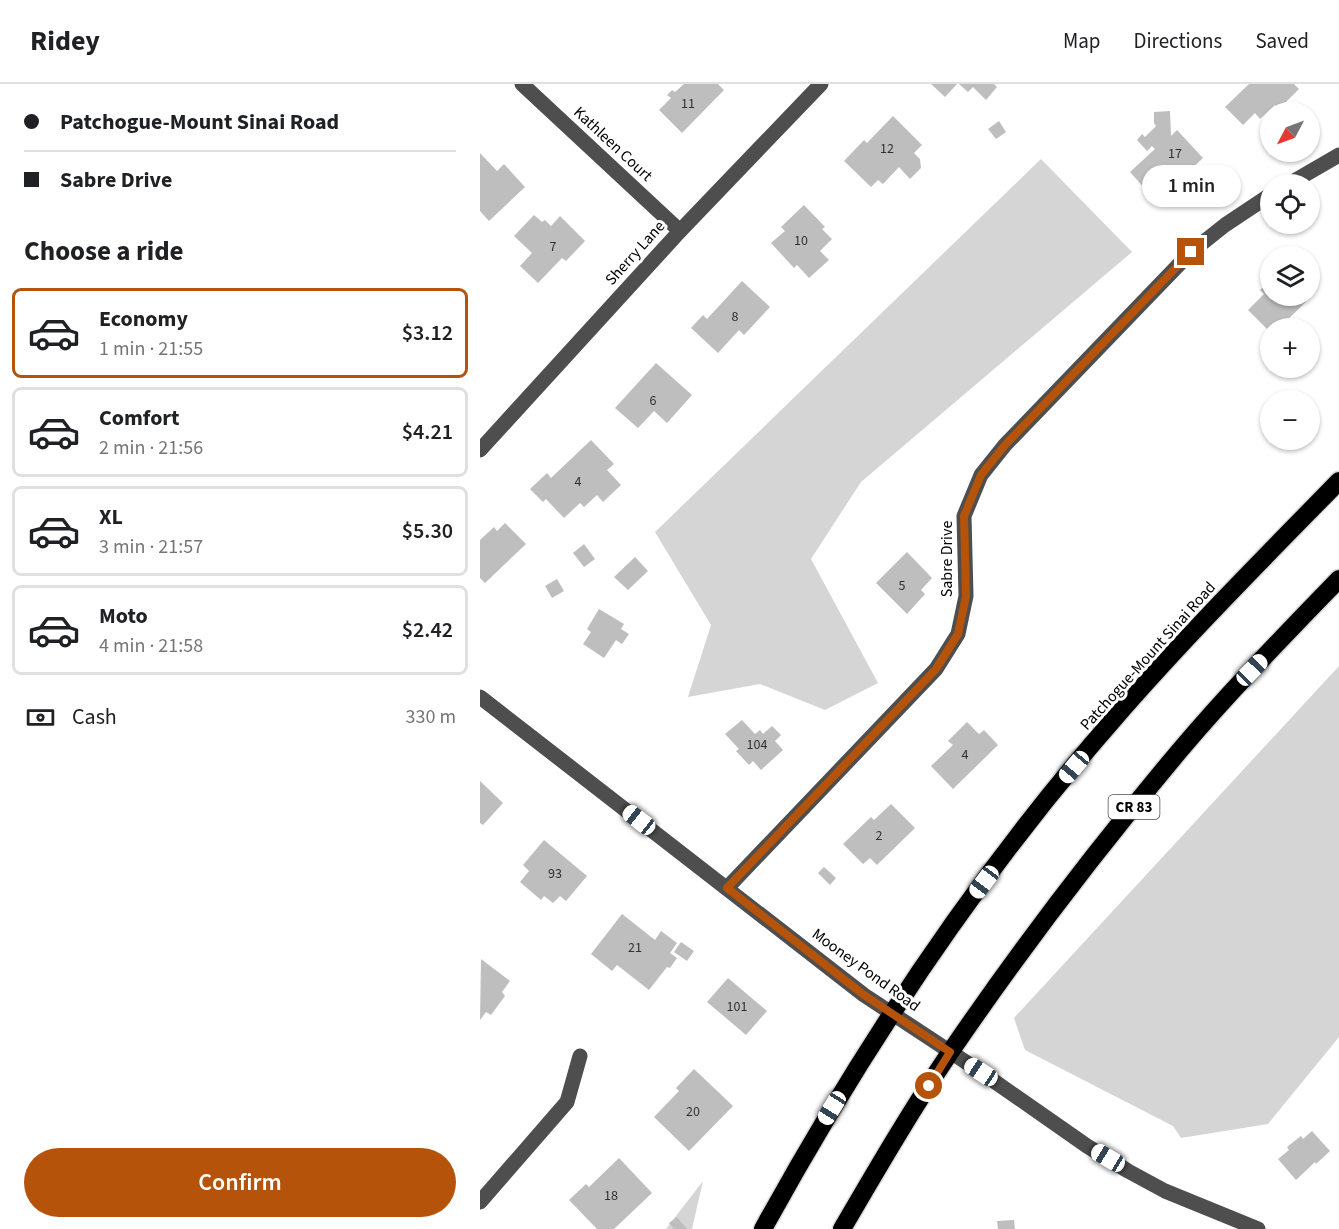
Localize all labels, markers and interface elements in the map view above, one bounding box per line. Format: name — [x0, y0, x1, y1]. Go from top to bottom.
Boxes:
text: Ridey — [30, 21, 100, 61]
text: Map — [1063, 26, 1101, 56]
text: Directions — [1134, 26, 1222, 56]
text: Saved — [1255, 26, 1309, 56]
house number: 11 — [681, 94, 695, 114]
street label: Kathleen Court — [569, 102, 658, 187]
north arrow — [1260, 102, 1320, 162]
map controls — [1260, 102, 1320, 450]
text: Patchogue-Mount Sinai Road — [60, 106, 339, 138]
house number: 12 — [880, 139, 894, 159]
house number: 17 — [1168, 144, 1182, 164]
text: Sabre Drive — [60, 164, 172, 196]
callout: 1 min — [1142, 165, 1240, 207]
text: 1 min — [1168, 172, 1215, 200]
button: locate — [1260, 174, 1320, 234]
street label: Sherry Lane — [600, 216, 670, 290]
house number: 10 — [794, 231, 808, 251]
text: Choose a ride — [24, 232, 184, 271]
house number: 7 — [550, 237, 557, 257]
route end — [1177, 238, 1204, 265]
button: layers — [1260, 246, 1320, 306]
text: Economy — [99, 303, 188, 335]
icon: car — [27, 306, 81, 360]
house number: 8 — [732, 307, 739, 327]
text: $3.12 — [402, 317, 453, 349]
button: + — [1260, 318, 1320, 378]
text: 1 min · 21:55 — [99, 335, 203, 363]
button: − — [1260, 390, 1320, 450]
house number: 6 — [650, 391, 657, 411]
text: Comfort — [99, 402, 180, 434]
icon: car — [27, 405, 81, 459]
text: $4.21 — [402, 416, 453, 448]
text: 2 min · 21:56 — [99, 434, 203, 462]
house number: 4 — [575, 472, 582, 492]
text: XL — [99, 501, 123, 533]
icon: car — [27, 504, 81, 558]
text: $5.30 — [402, 515, 453, 547]
street label: Sabre Drive — [936, 521, 958, 597]
text: 3 min · 21:57 — [99, 533, 203, 561]
house number: 5 — [899, 576, 906, 596]
street label: Patchogue-Mount Sinai Road — [1075, 577, 1221, 735]
text: Moto — [99, 600, 148, 632]
icon: car — [27, 603, 81, 657]
text: $2.42 — [402, 614, 453, 646]
text: 4 min · 21:58 — [99, 632, 203, 660]
car — [1233, 651, 1271, 689]
icon: cash — [24, 701, 57, 734]
text: Cash — [72, 701, 117, 733]
text: 330 m — [406, 703, 456, 731]
house number: 104 — [747, 735, 767, 755]
house number: 4 — [962, 745, 969, 765]
car — [1056, 747, 1092, 787]
road number: CR 83 — [1108, 795, 1160, 819]
car — [619, 802, 659, 838]
house number: 2 — [876, 826, 883, 846]
car — [966, 862, 1002, 902]
house number: 93 — [548, 864, 562, 884]
street label: Mooney Pond Road — [807, 923, 925, 1017]
house number: 21 — [628, 938, 642, 958]
house number: 101 — [727, 997, 747, 1017]
car — [961, 1055, 1001, 1089]
route start — [915, 1072, 942, 1099]
car — [815, 1088, 849, 1128]
house number: 20 — [686, 1102, 700, 1122]
car — [1088, 1141, 1128, 1175]
button: Confirm — [24, 1148, 456, 1217]
house number: 18 — [604, 1186, 618, 1206]

